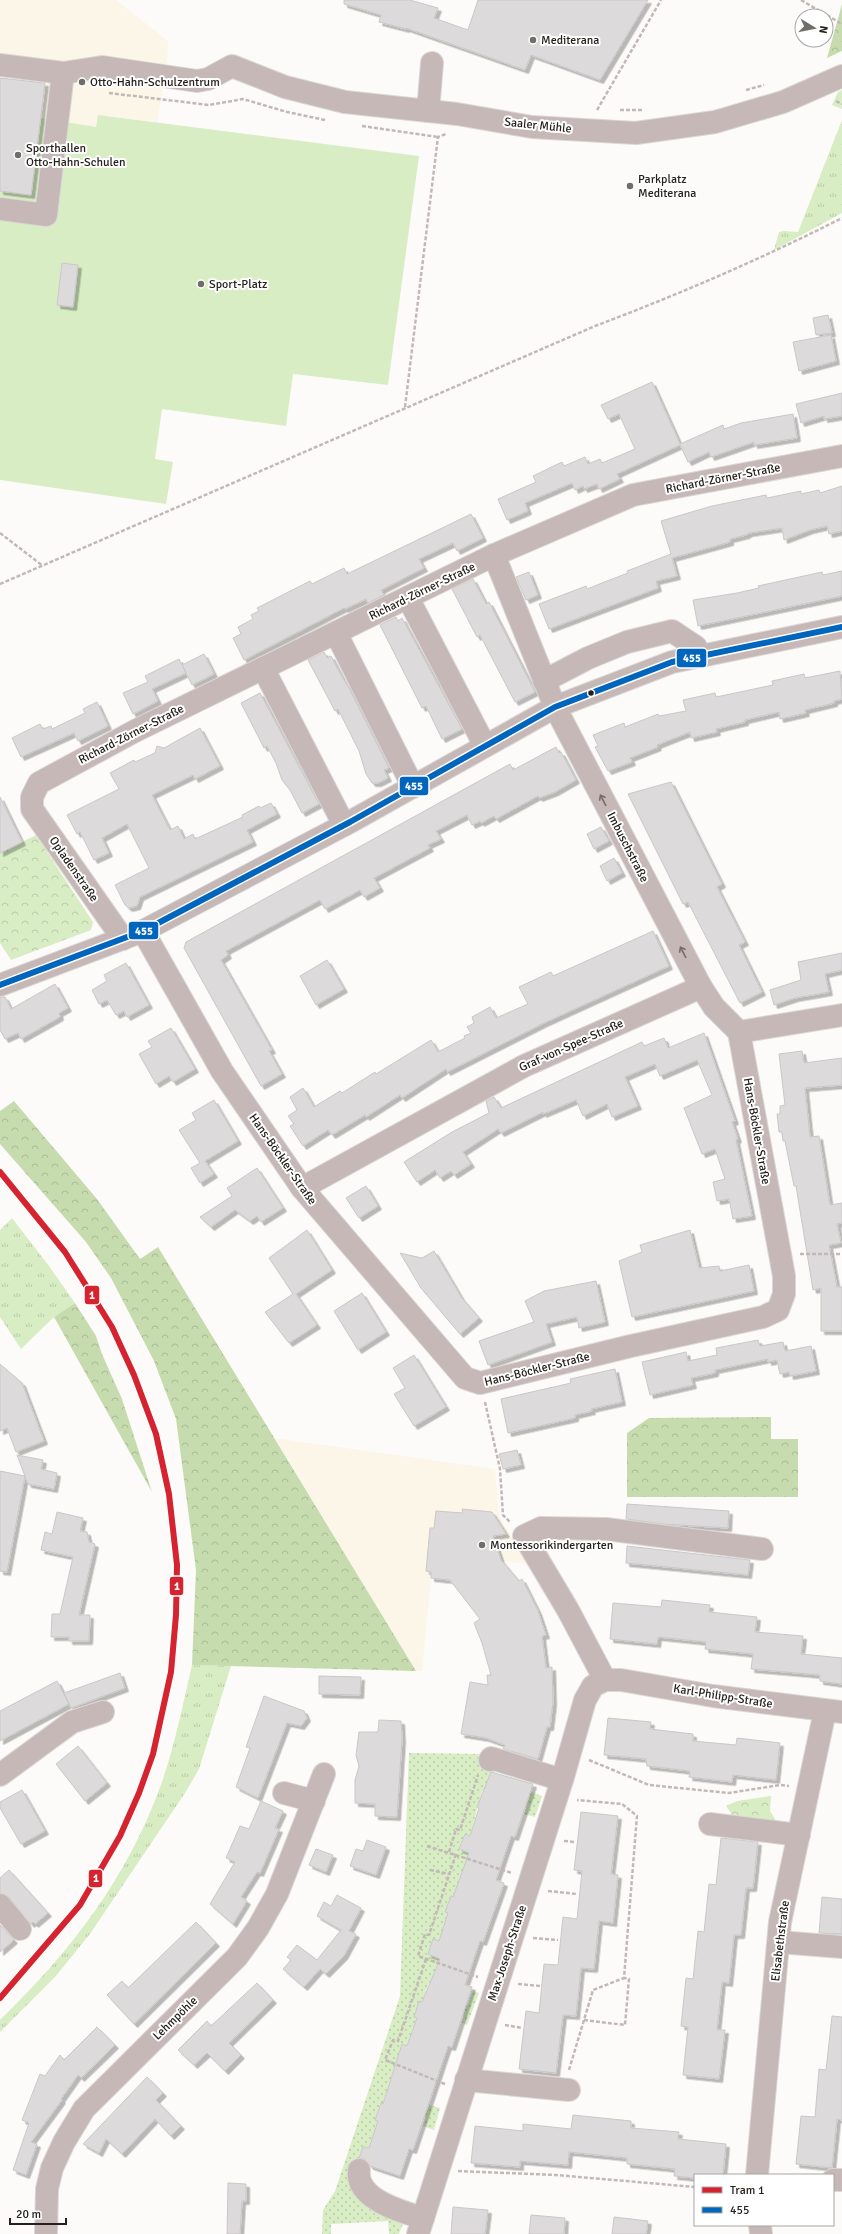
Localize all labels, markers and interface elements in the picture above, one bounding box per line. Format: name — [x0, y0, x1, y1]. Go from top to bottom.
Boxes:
north arrow — [794, 8, 834, 48]
text: N — [816, 25, 830, 35]
place label: Mediterana — [541, 33, 599, 48]
marker: Mediterana — [528, 35, 538, 45]
place label: Otto-Hahn-Schulzentrum — [90, 75, 220, 90]
marker: Otto-Hahn-Schulzentrum — [77, 77, 87, 87]
street label: Saaler Mühle — [504, 115, 572, 136]
place label: Sporthallen Otto-Hahn-Schulen — [26, 141, 125, 170]
marker: Sporthallen Otto-Hahn-Schulen — [13, 150, 23, 160]
place label: Parkplatz Mediterana — [638, 172, 696, 201]
marker: Parkplatz Mediterana — [625, 181, 635, 191]
place label: Sport-Platz — [209, 277, 267, 292]
marker: Sport-Platz — [196, 279, 206, 289]
street label: Richard-Zörner-Straße — [664, 460, 782, 497]
street label: Richard-Zörner-Straße — [367, 559, 478, 624]
line badge: 455 — [676, 648, 707, 668]
text: 455 — [683, 652, 701, 665]
unlabelled marker — [586, 688, 596, 698]
street label: Richard-Zörner-Straße — [76, 701, 187, 768]
line badge: 455 — [399, 776, 429, 796]
text: 455 — [405, 780, 423, 793]
one-way arrow — [599, 794, 607, 806]
street label: Imbuschstraße — [603, 810, 652, 885]
street label: Opladenstraße — [46, 834, 102, 905]
line badge: 455 — [128, 921, 159, 940]
text: 455 — [135, 925, 153, 938]
one-way arrow — [678, 947, 686, 959]
street label: Graf-von-Spee-Straße — [517, 1016, 626, 1075]
street label: Hans-Böckler-Straße — [740, 1077, 773, 1186]
street label: Hans-Böckler-Straße — [245, 1111, 320, 1208]
line badge: 1 — [84, 1285, 100, 1305]
text: 1 — [89, 1289, 95, 1302]
street label: Hans-Böckler-Straße — [483, 1349, 591, 1390]
place label: Montessorikindergarten — [490, 1538, 613, 1553]
marker: Montessorikindergarten — [477, 1540, 487, 1550]
line badge: 1 — [169, 1576, 184, 1596]
text: 1 — [174, 1580, 180, 1593]
street label: Karl-Philipp-Straße — [672, 1681, 774, 1712]
line badge: 1 — [88, 1869, 103, 1888]
text: 1 — [93, 1872, 99, 1885]
street label: Elisabethstraße — [768, 1900, 793, 1982]
street label: Max-Joseph-Straße — [485, 1903, 530, 2003]
street label: Lehmpöhle — [150, 1993, 201, 2043]
legend — [694, 2174, 834, 2226]
text: Tram 1 — [730, 2183, 764, 2198]
scale bar — [10, 2200, 66, 2226]
text: 455 — [730, 2203, 749, 2218]
text: 20 m — [16, 2207, 41, 2222]

